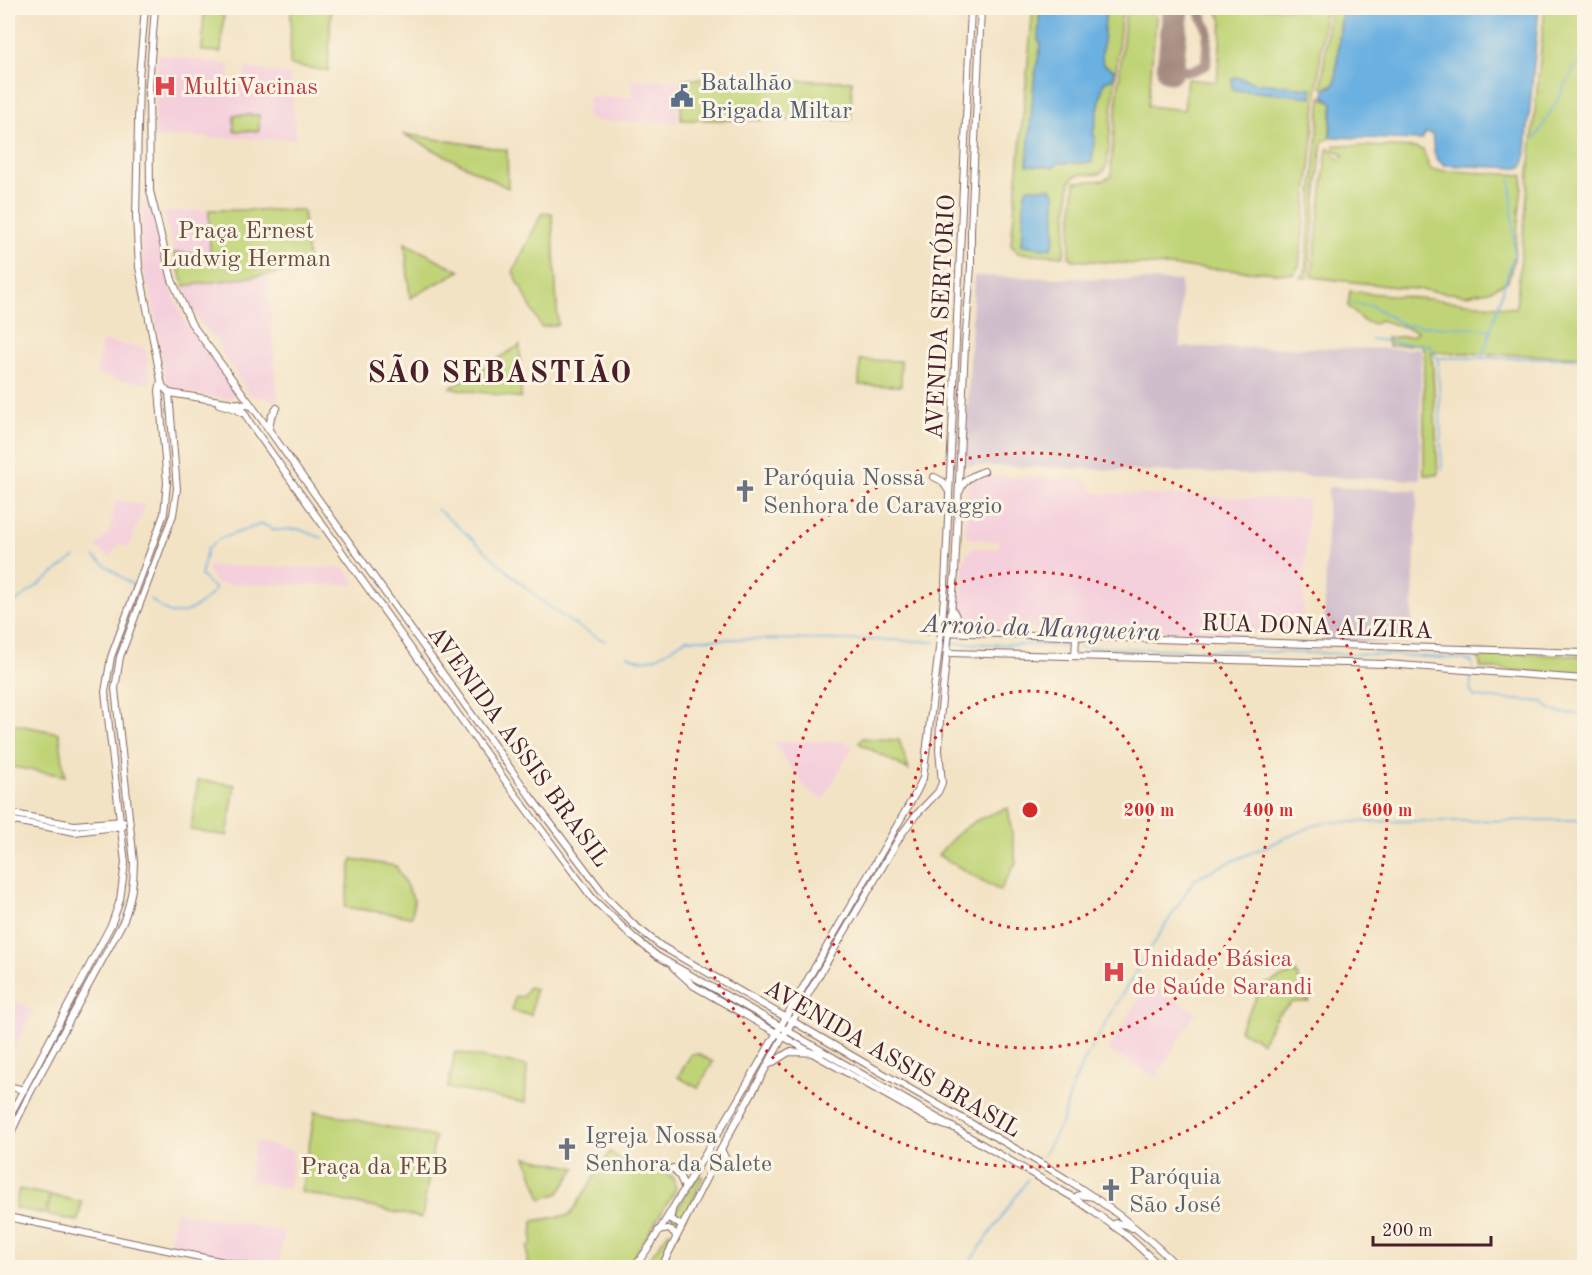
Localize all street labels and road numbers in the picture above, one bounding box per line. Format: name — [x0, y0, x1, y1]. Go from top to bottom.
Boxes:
street label: AVENIDA SERTÓRIO — [919, 194, 960, 440]
street label: RUA DONA ALZIRA — [1201, 612, 1433, 644]
street label: AVENIDA ASSIS BRASIL — [422, 622, 613, 872]
street label: AVENIDA ASSIS BRASIL — [760, 977, 1024, 1143]

